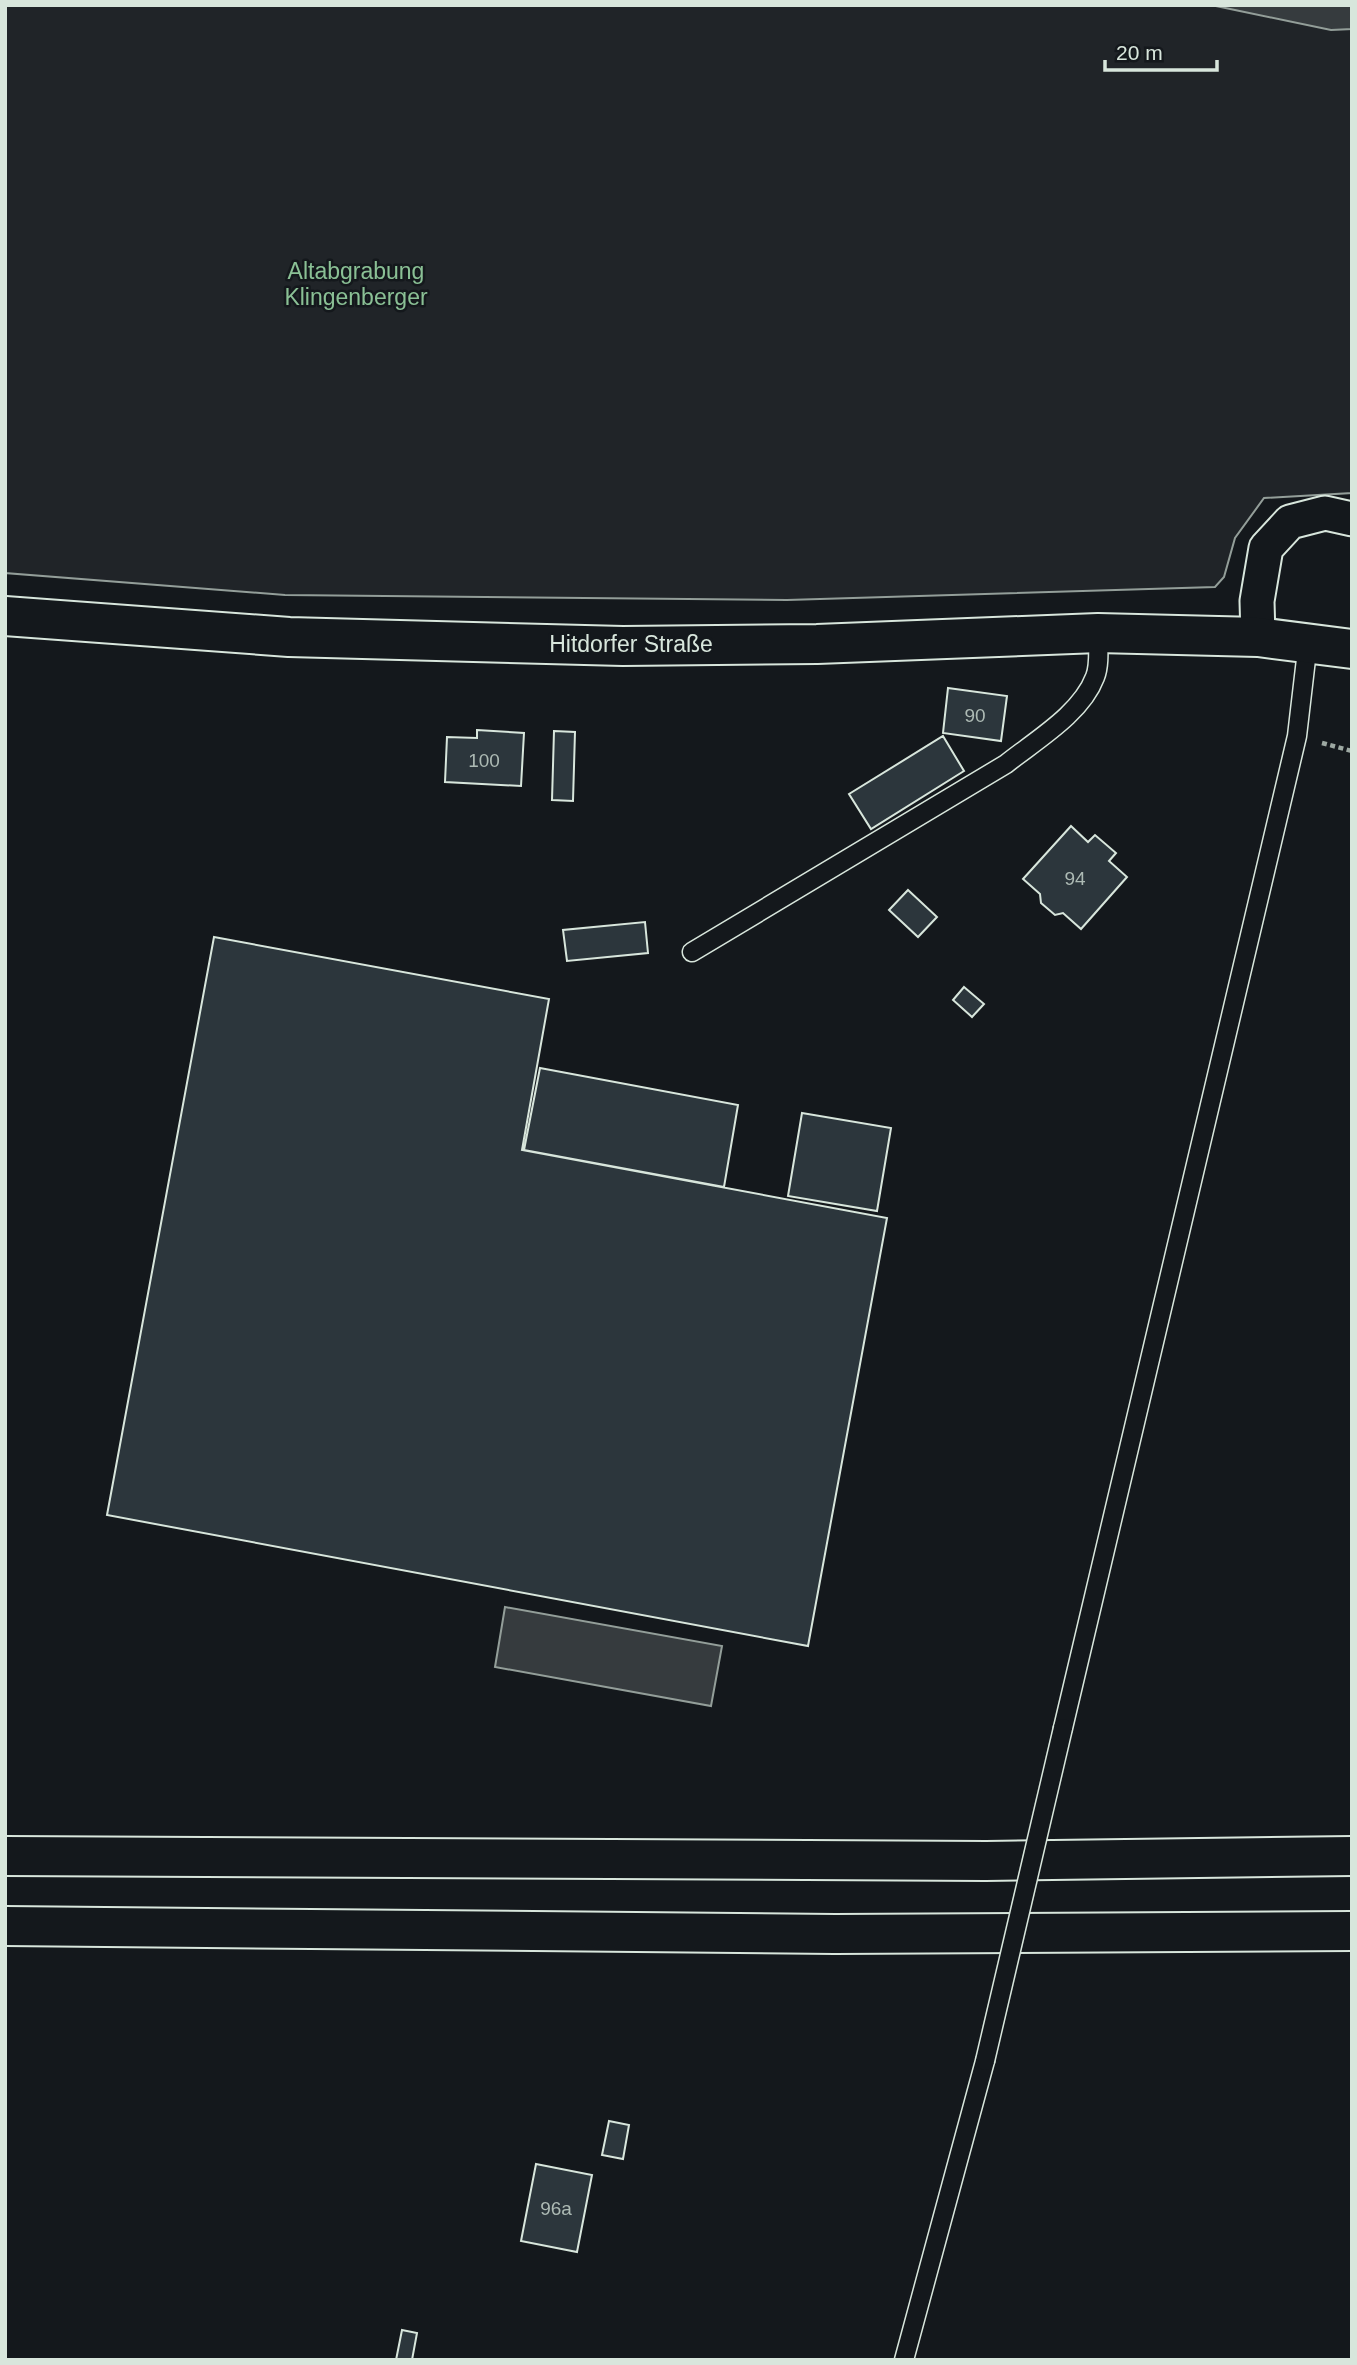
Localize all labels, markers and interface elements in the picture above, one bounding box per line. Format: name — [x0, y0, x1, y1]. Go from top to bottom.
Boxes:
scale bar — [1105, 28, 1217, 72]
text: 20 m — [1116, 41, 1163, 64]
park label: Altabgrabung Klingenberger — [284, 258, 428, 310]
street label: Hitdorfer Straße — [549, 631, 713, 657]
house number: 90 — [964, 705, 986, 726]
house number: 100 — [468, 750, 500, 771]
house number: 94 — [1064, 868, 1086, 889]
house number: 96a — [540, 2198, 572, 2219]

